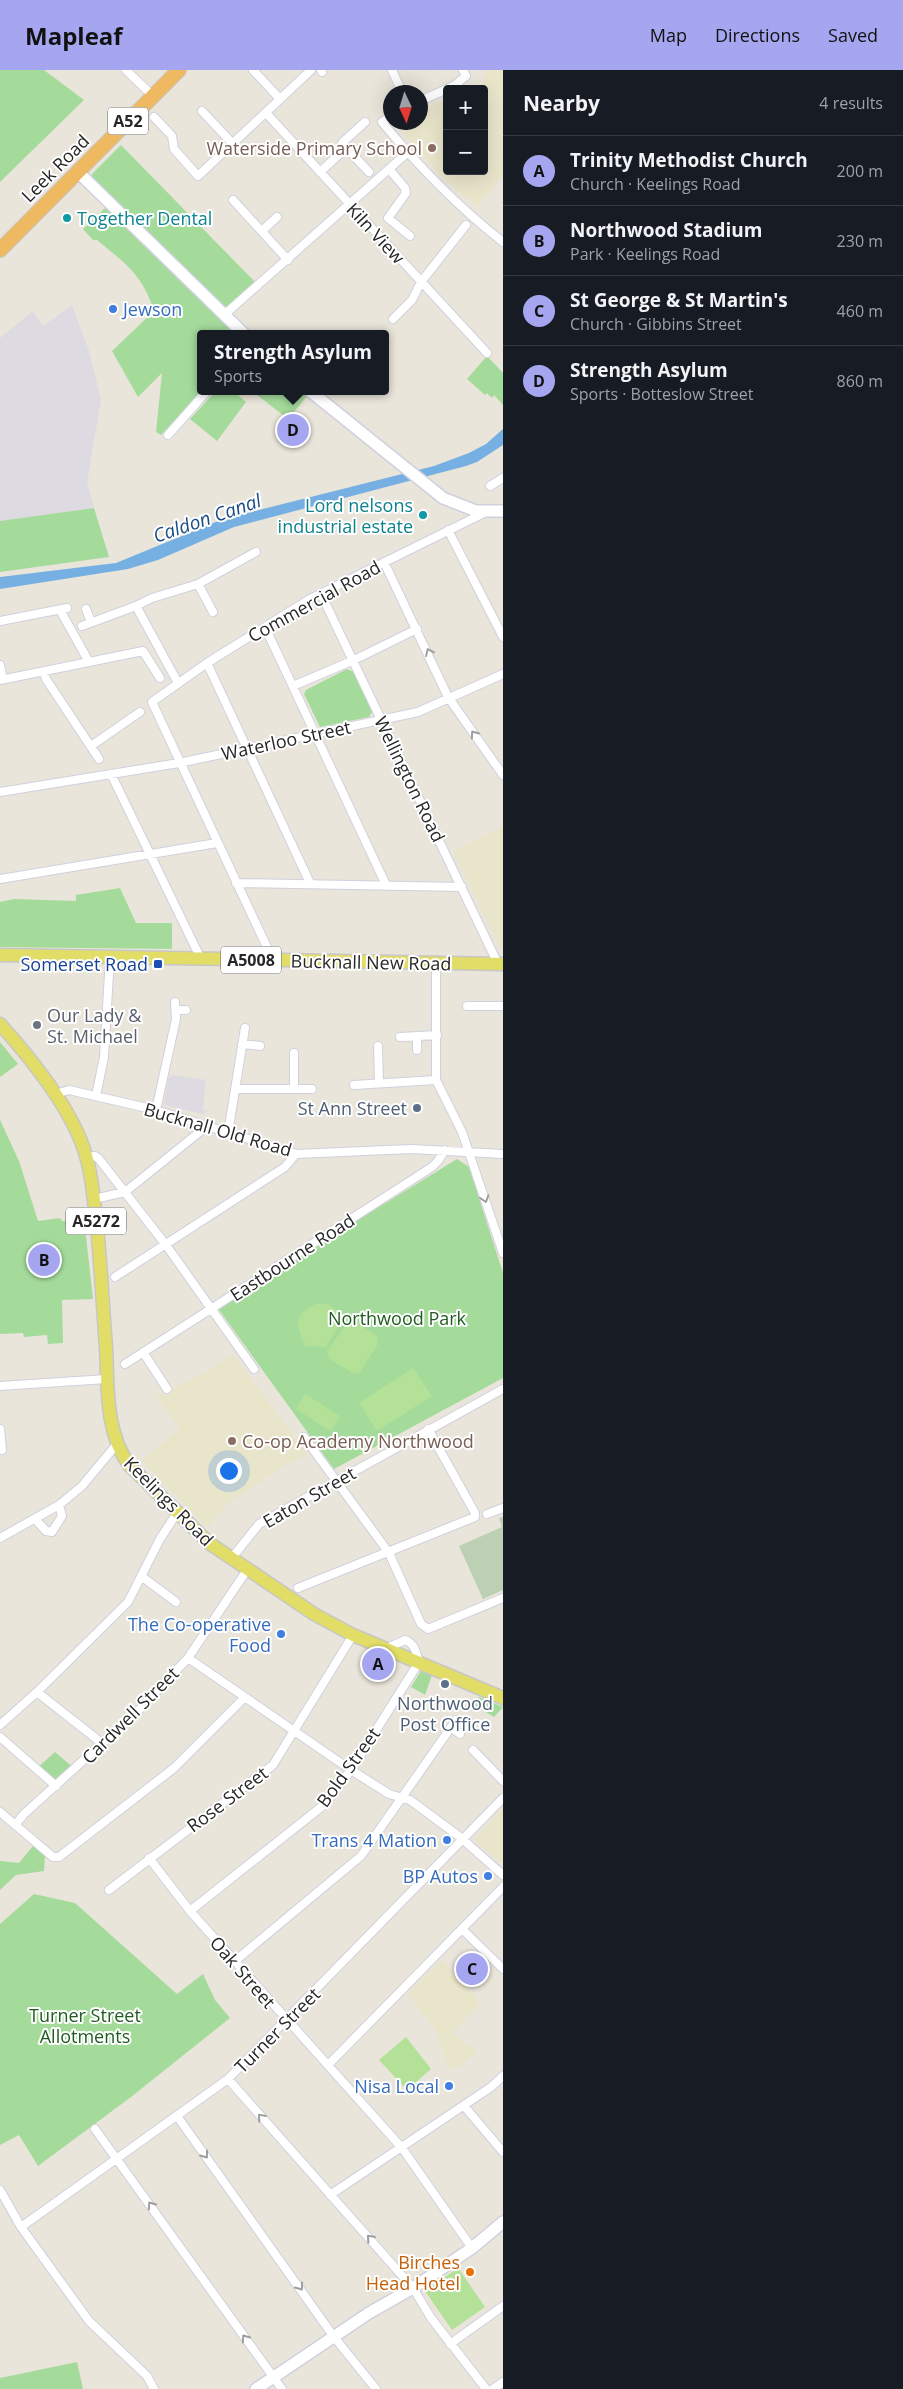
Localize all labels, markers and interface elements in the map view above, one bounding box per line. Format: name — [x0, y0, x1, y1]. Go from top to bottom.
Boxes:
text: Mapleaf — [25, 19, 123, 52]
text: Map — [650, 23, 687, 47]
text: Directions — [715, 23, 800, 47]
text: Saved — [828, 23, 878, 47]
north arrow — [383, 85, 428, 130]
map controls — [443, 85, 488, 175]
button: + — [443, 85, 488, 130]
text: Nearby — [523, 89, 600, 117]
text: 4 results — [819, 92, 883, 114]
road number: A52 — [108, 107, 148, 134]
street label: Leek Road — [16, 129, 94, 207]
button: − — [443, 130, 488, 175]
place label: Waterside Primary School — [206, 136, 422, 160]
marker: Waterside Primary School — [426, 142, 438, 154]
text: Trinity Methodist Church — [570, 147, 808, 173]
text: A — [533, 160, 545, 182]
text: 200 m — [837, 160, 883, 182]
text: Church · Keelings Road — [570, 173, 741, 195]
street label: Kiln View — [342, 197, 410, 269]
place label: Together Dental — [77, 206, 212, 230]
marker: Together Dental — [61, 212, 73, 224]
text: Northwood Stadium — [570, 217, 762, 243]
text: B — [534, 230, 544, 252]
text: 230 m — [837, 230, 883, 252]
text: Park · Keelings Road — [570, 243, 720, 265]
text: St George & St Martin's — [570, 287, 788, 313]
place label: Jewson — [121, 297, 182, 321]
text: C — [534, 300, 544, 322]
text: 460 m — [837, 300, 883, 322]
marker: Jewson — [107, 303, 119, 315]
text: Church · Gibbins Street — [570, 313, 742, 335]
popup — [197, 330, 389, 395]
text: Strength Asylum — [214, 339, 372, 365]
text: Strength Asylum — [570, 357, 728, 383]
text: Sports — [214, 365, 262, 387]
text: D — [533, 370, 545, 392]
text: 860 m — [837, 370, 883, 392]
text: Sports · Botteslow Street — [570, 383, 753, 405]
pin: D — [277, 411, 309, 449]
water label: Caldon Canal — [150, 487, 266, 549]
place label: Lord nelsons industrial estate — [278, 493, 413, 538]
marker: Lord nelsons industrial estate — [417, 509, 429, 521]
street label: Commercial Road — [243, 555, 385, 647]
one-way arrow — [425, 649, 435, 658]
street label: Wellington Road — [369, 712, 451, 846]
street label: Waterloo Street — [219, 715, 353, 765]
one-way arrow — [471, 730, 480, 740]
road number: A5008 — [221, 946, 281, 974]
street label: Bucknall New Road — [290, 949, 452, 975]
place label: Somerset Road — [20, 952, 148, 976]
marker: Somerset Road — [152, 958, 164, 970]
place label: Our Lady & St. Michael — [47, 1003, 142, 1048]
marker: Our Lady & St. Michael — [31, 1019, 43, 1031]
street label: Bucknall Old Road — [141, 1096, 295, 1162]
place label: St Ann Street — [298, 1096, 407, 1120]
marker: St Ann Street — [411, 1102, 423, 1114]
one-way arrow — [480, 1195, 490, 1203]
road number: A5272 — [66, 1208, 126, 1234]
street label: Eastbourne Road — [225, 1208, 359, 1306]
pin: B — [28, 1241, 60, 1279]
park label: Northwood Park — [328, 1306, 467, 1330]
place label: Co-op Academy Northwood — [242, 1429, 474, 1453]
marker: Co-op Academy Northwood — [226, 1435, 238, 1447]
street label: Keelings Road — [119, 1451, 219, 1551]
your location — [216, 1458, 242, 1484]
street label: Eaton Street — [258, 1461, 360, 1533]
place label: The Co-operative Food — [128, 1612, 271, 1657]
marker: The Co-operative Food — [275, 1628, 287, 1640]
pin: A — [362, 1645, 394, 1683]
street label: Cardwell Street — [76, 1661, 184, 1769]
marker: Northwood Post Office — [439, 1678, 451, 1690]
place label: Northwood Post Office — [397, 1691, 493, 1736]
street label: Bold Street — [311, 1722, 385, 1812]
street label: Rose Street — [182, 1761, 272, 1837]
place label: Trans 4 Mation — [311, 1828, 437, 1852]
marker: Trans 4 Mation — [441, 1834, 453, 1846]
place label: BP Autos — [403, 1864, 478, 1888]
marker: BP Autos — [482, 1870, 494, 1882]
street label: Oak Street — [205, 1931, 281, 2013]
pin: C — [456, 1950, 488, 1988]
street label: Turner Street — [229, 1982, 325, 2078]
park label: Turner Street Allotments — [29, 2003, 141, 2048]
place label: Nisa Local — [354, 2074, 439, 2098]
marker: Nisa Local — [443, 2080, 455, 2092]
one-way arrow — [258, 2114, 267, 2123]
one-way arrow — [199, 2150, 208, 2159]
one-way arrow — [148, 2201, 157, 2211]
one-way arrow — [366, 2234, 375, 2243]
place label: Birches Head Hotel — [366, 2250, 460, 2295]
marker: Birches Head Hotel — [464, 2266, 476, 2278]
one-way arrow — [294, 2281, 303, 2291]
one-way arrow — [242, 2334, 251, 2343]

